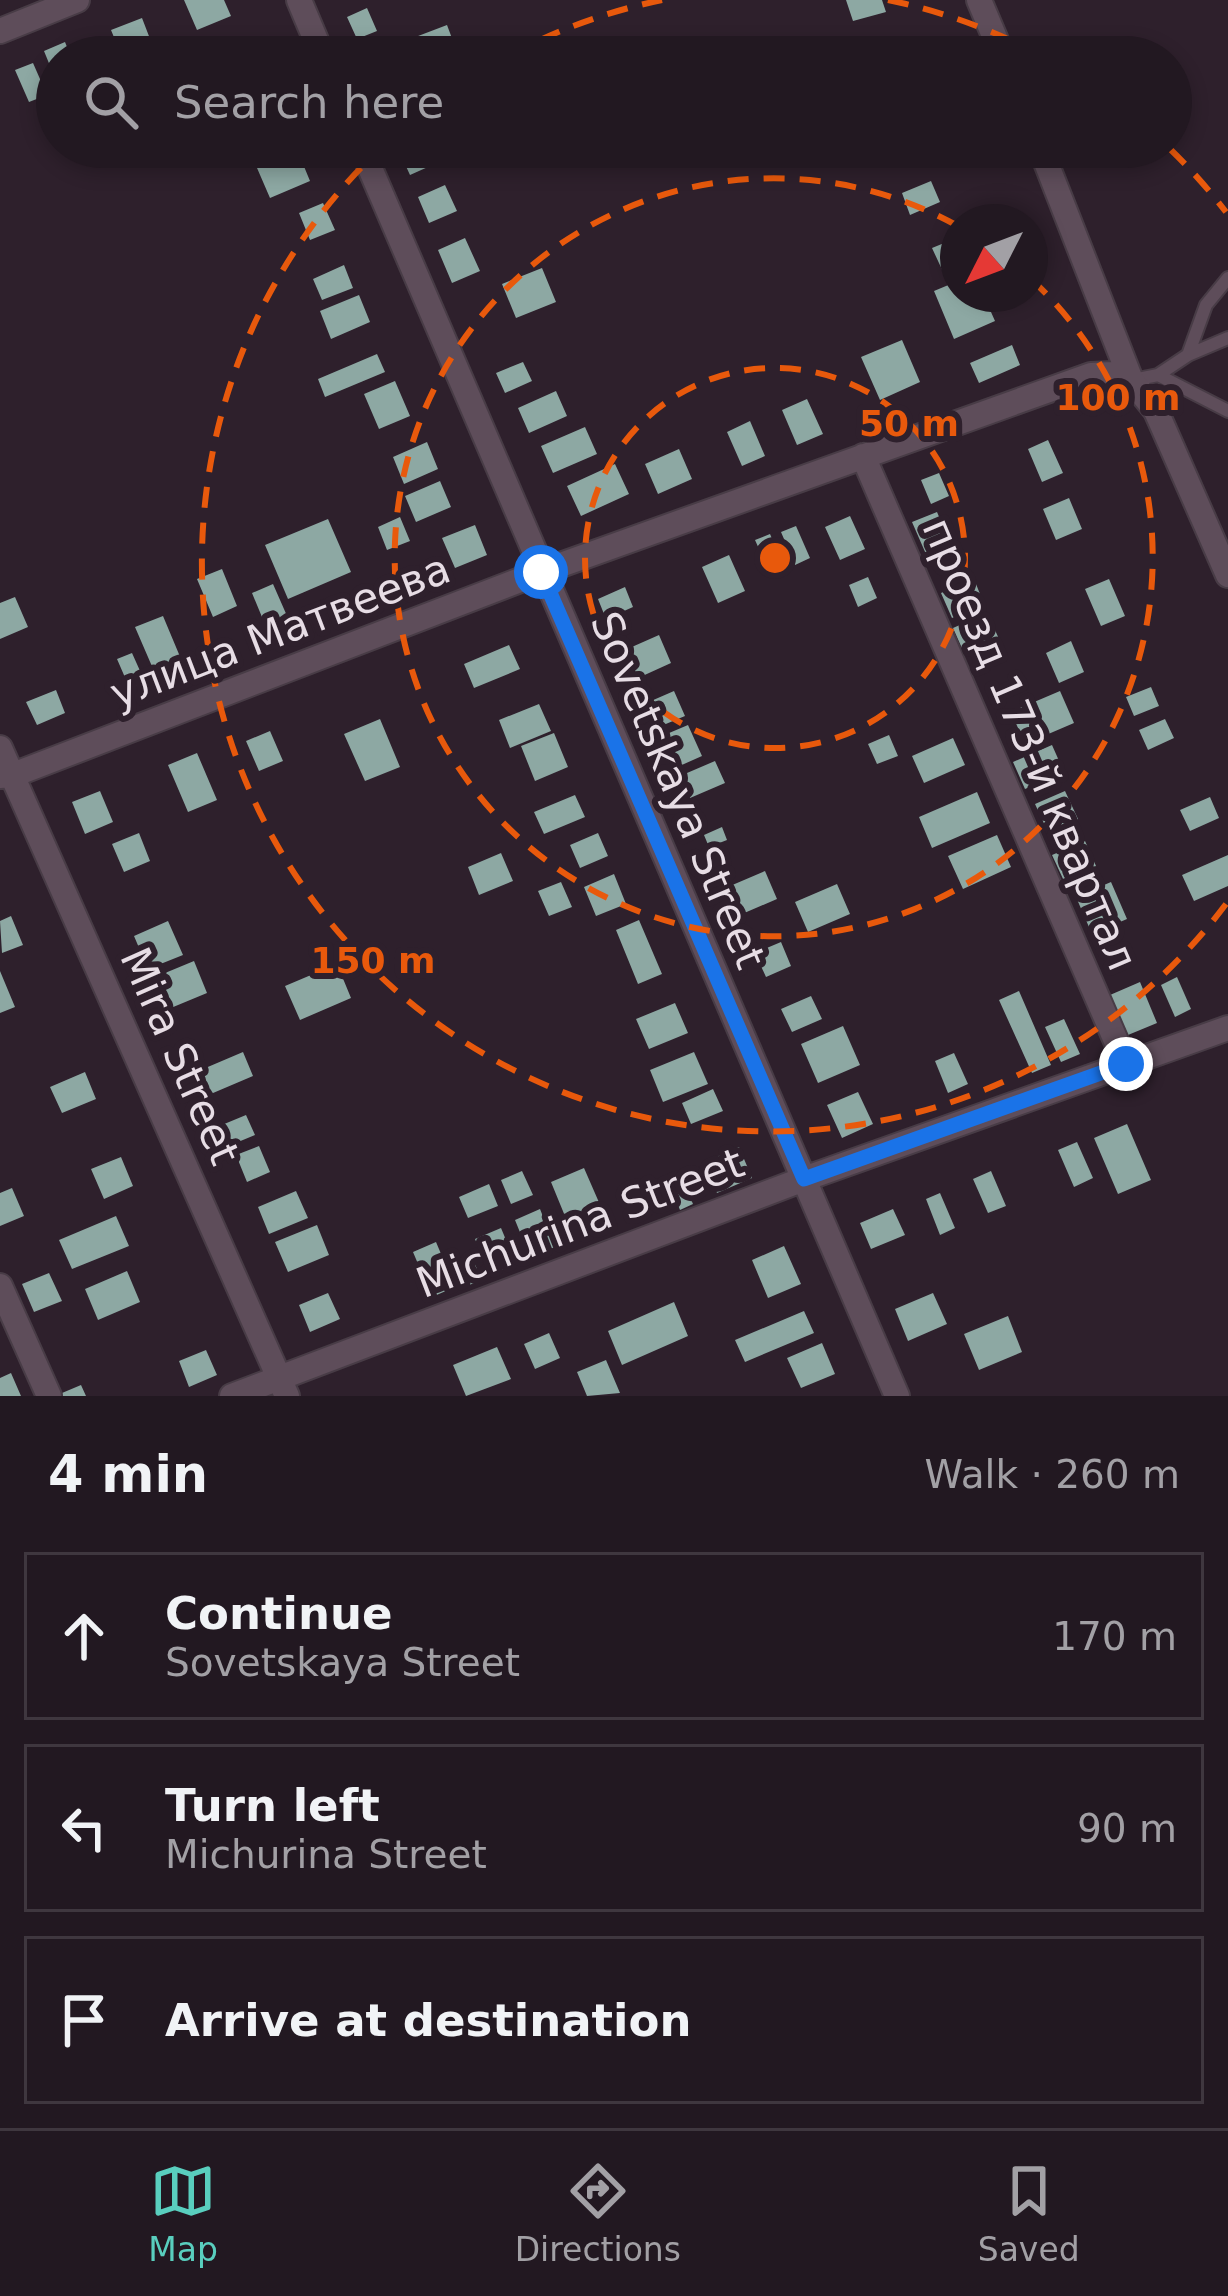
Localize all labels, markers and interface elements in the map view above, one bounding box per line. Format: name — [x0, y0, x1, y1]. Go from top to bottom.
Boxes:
search box — [36, 36, 1192, 168]
icon: search — [78, 69, 144, 135]
text: Search here — [174, 76, 444, 129]
north arrow — [940, 204, 1048, 312]
text: 100 m — [1055, 377, 1181, 418]
text: 50 m — [859, 403, 959, 444]
street label: проезд 173-й квартал — [913, 511, 1147, 977]
centre of rings — [754, 537, 796, 579]
street label: улица Матвеева — [103, 544, 457, 718]
route start — [514, 545, 568, 599]
street label: Sovetskaya Street — [581, 604, 775, 976]
street label: Mira Street — [110, 940, 250, 1172]
text: 150 m — [310, 940, 436, 981]
route end — [1099, 1037, 1153, 1091]
street label: Michurina Street — [409, 1138, 751, 1308]
text: 4 min — [48, 1445, 208, 1504]
text: Walk · 260 m — [925, 1452, 1180, 1497]
text: Continue — [165, 1587, 393, 1640]
icon: ahead — [51, 1603, 117, 1669]
text: 170 m — [1052, 1614, 1177, 1659]
text: Sovetskaya Street — [165, 1640, 520, 1685]
text: Turn left — [165, 1779, 380, 1832]
icon: left — [51, 1795, 117, 1861]
text: 90 m — [1077, 1806, 1177, 1851]
text: Michurina Street — [165, 1832, 487, 1877]
icon: arrive — [51, 1987, 117, 2053]
text: Arrive at destination — [165, 1994, 691, 2047]
tab: Map — [148, 2158, 218, 2269]
tab: Directions — [515, 2158, 681, 2269]
tab: Saved — [978, 2158, 1080, 2269]

